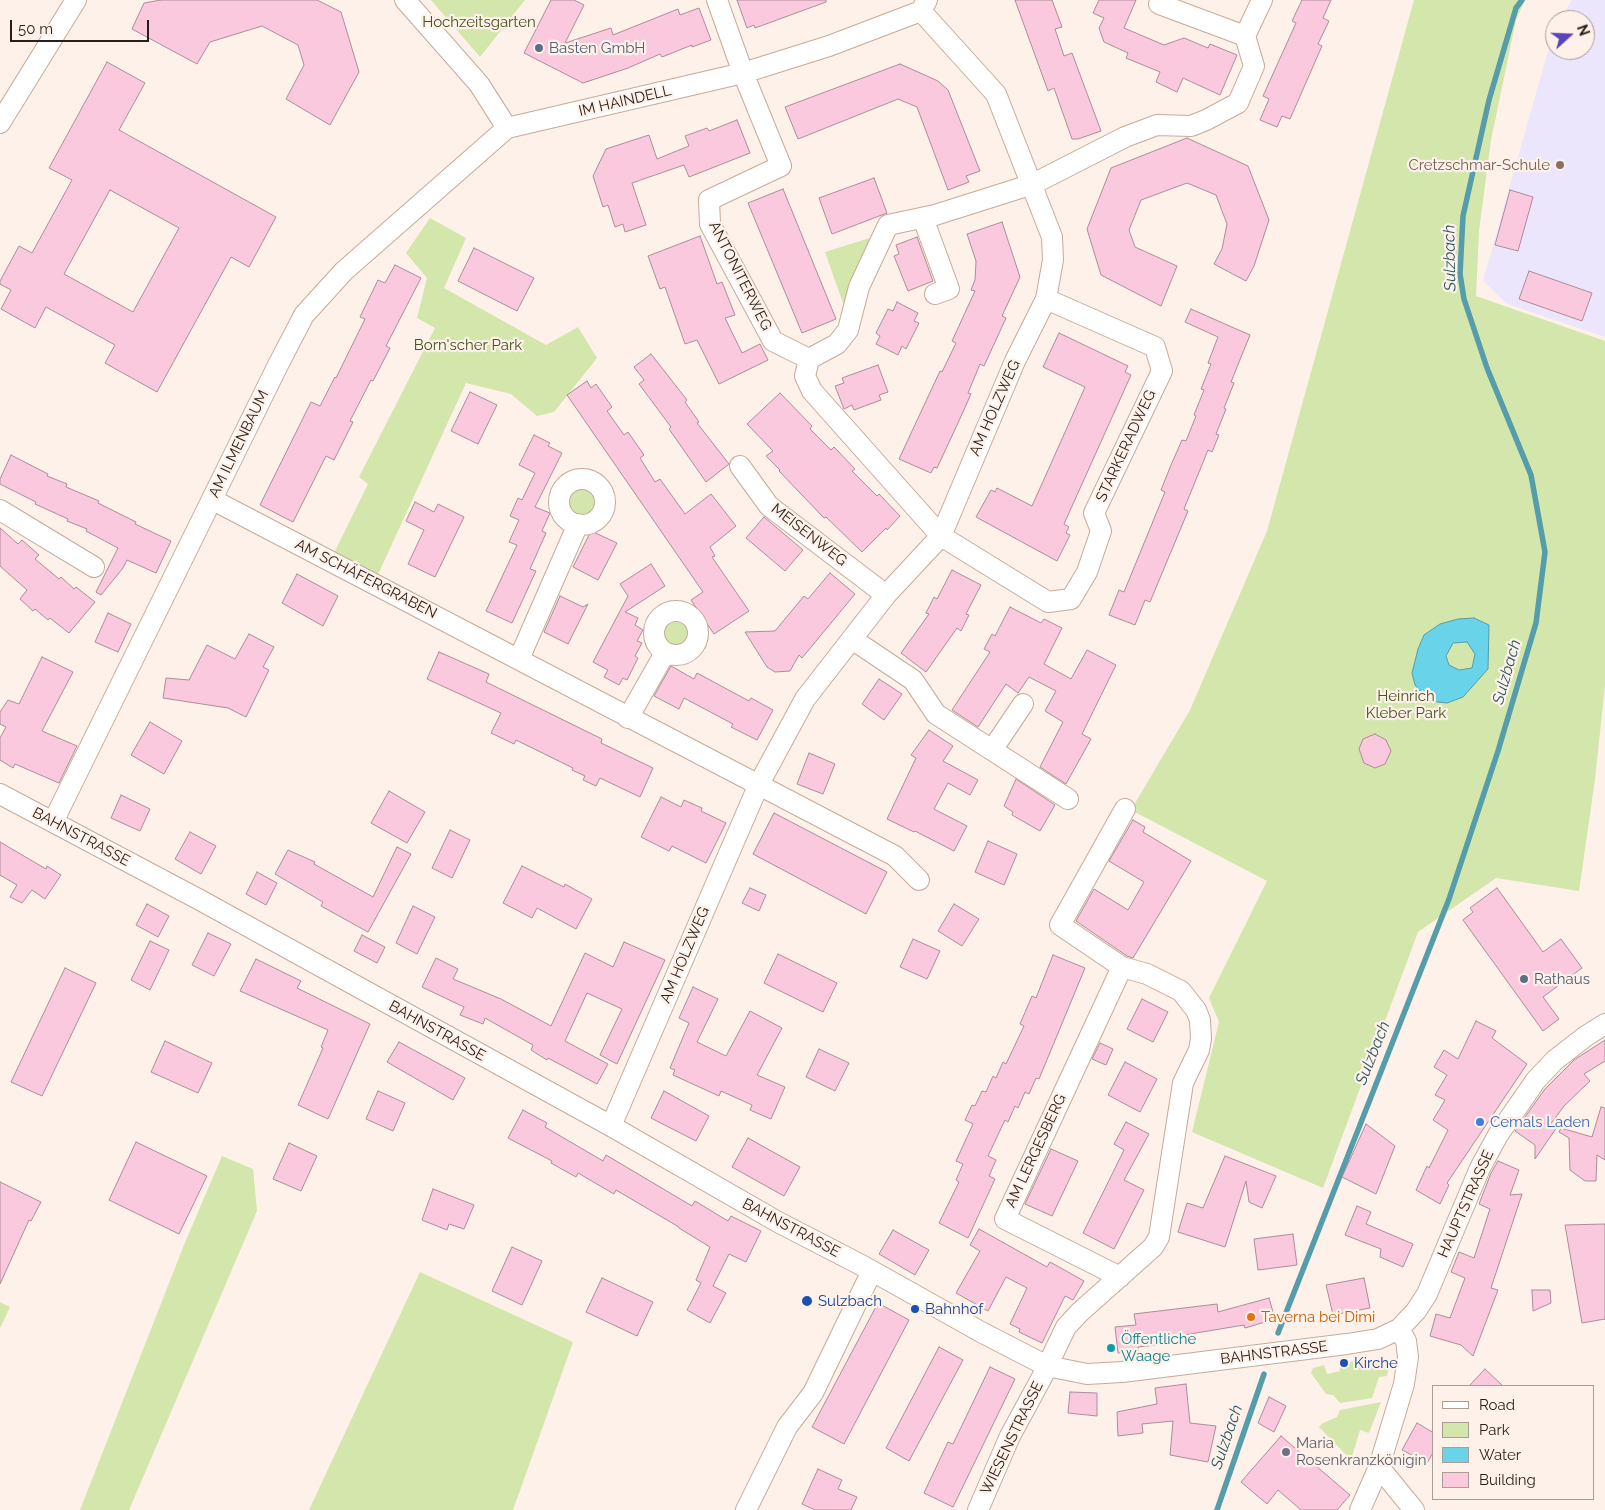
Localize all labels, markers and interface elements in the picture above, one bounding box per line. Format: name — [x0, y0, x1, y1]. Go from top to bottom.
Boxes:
scale bar — [12, 10, 151, 42]
north arrow — [1545, 10, 1595, 60]
park label: Hochzeitsgarten — [422, 13, 536, 31]
text: 50 m — [18, 20, 53, 38]
text: N — [1574, 22, 1593, 38]
place label: Basten GmbH — [549, 39, 645, 57]
marker: Basten GmbH — [533, 42, 545, 54]
street label: IM HAINDELL — [577, 82, 673, 120]
place label: Cretzschmar-Schule — [1408, 156, 1550, 174]
marker: Cretzschmar-Schule — [1554, 159, 1566, 171]
street label: ANTONITERWEG — [705, 218, 775, 334]
water label: Sulzbach — [1440, 225, 1460, 291]
park label: Born'scher Park — [414, 336, 522, 354]
street label: AM HOLZWEG — [966, 357, 1024, 459]
street label: AM ILMENBAUM — [205, 387, 273, 501]
street label: STARKERADWEG — [1092, 387, 1160, 505]
street label: MEISENWEG — [768, 500, 850, 570]
street label: AM SCHÄFERGRABEN — [292, 535, 440, 623]
water label: Sulzbach — [1489, 637, 1525, 707]
park label: Heinrich Kleber Park — [1366, 687, 1446, 722]
street label: BAHNSTRASSE — [29, 804, 133, 870]
street label: AM HOLZWEG — [657, 904, 713, 1006]
place label: Rathaus — [1534, 970, 1590, 988]
marker: Rathaus — [1518, 973, 1530, 985]
street label: BAHNSTRASSE — [385, 997, 489, 1065]
water label: Sulzbach — [1352, 1019, 1394, 1087]
street label: AM LERGESBERG — [1002, 1091, 1070, 1211]
place label: Cemals Laden — [1490, 1113, 1590, 1131]
marker: Cemals Laden — [1474, 1116, 1486, 1128]
street label: HAUPTSTRASSE — [1434, 1147, 1498, 1261]
street label: BAHNSTRASSE — [739, 1195, 843, 1261]
place label: Sulzbach — [818, 1292, 882, 1310]
marker: Sulzbach — [800, 1294, 814, 1308]
place label: Bahnhof — [925, 1300, 983, 1318]
marker: Bahnhof — [909, 1303, 921, 1315]
place label: Taverna bei Dimi — [1261, 1308, 1375, 1326]
marker: Taverna bei Dimi — [1245, 1311, 1257, 1323]
place label: Öffentliche Waage — [1121, 1330, 1196, 1365]
street label: BAHNSTRASSE — [1219, 1337, 1329, 1369]
marker: Öffentliche Waage — [1105, 1342, 1117, 1354]
place label: Kirche — [1354, 1354, 1398, 1372]
marker: Kirche — [1338, 1357, 1350, 1369]
street label: WIESENSTRASSE — [977, 1379, 1047, 1497]
legend — [1432, 1385, 1595, 1500]
text: Road — [1479, 1396, 1515, 1414]
water label: Sulzbach — [1207, 1402, 1247, 1472]
text: Park — [1479, 1421, 1510, 1439]
place label: Maria Rosenkranzkönigin — [1296, 1434, 1427, 1469]
marker: Maria Rosenkranzkönigin — [1280, 1446, 1292, 1458]
text: Water — [1479, 1446, 1521, 1464]
text: Building — [1479, 1471, 1536, 1489]

